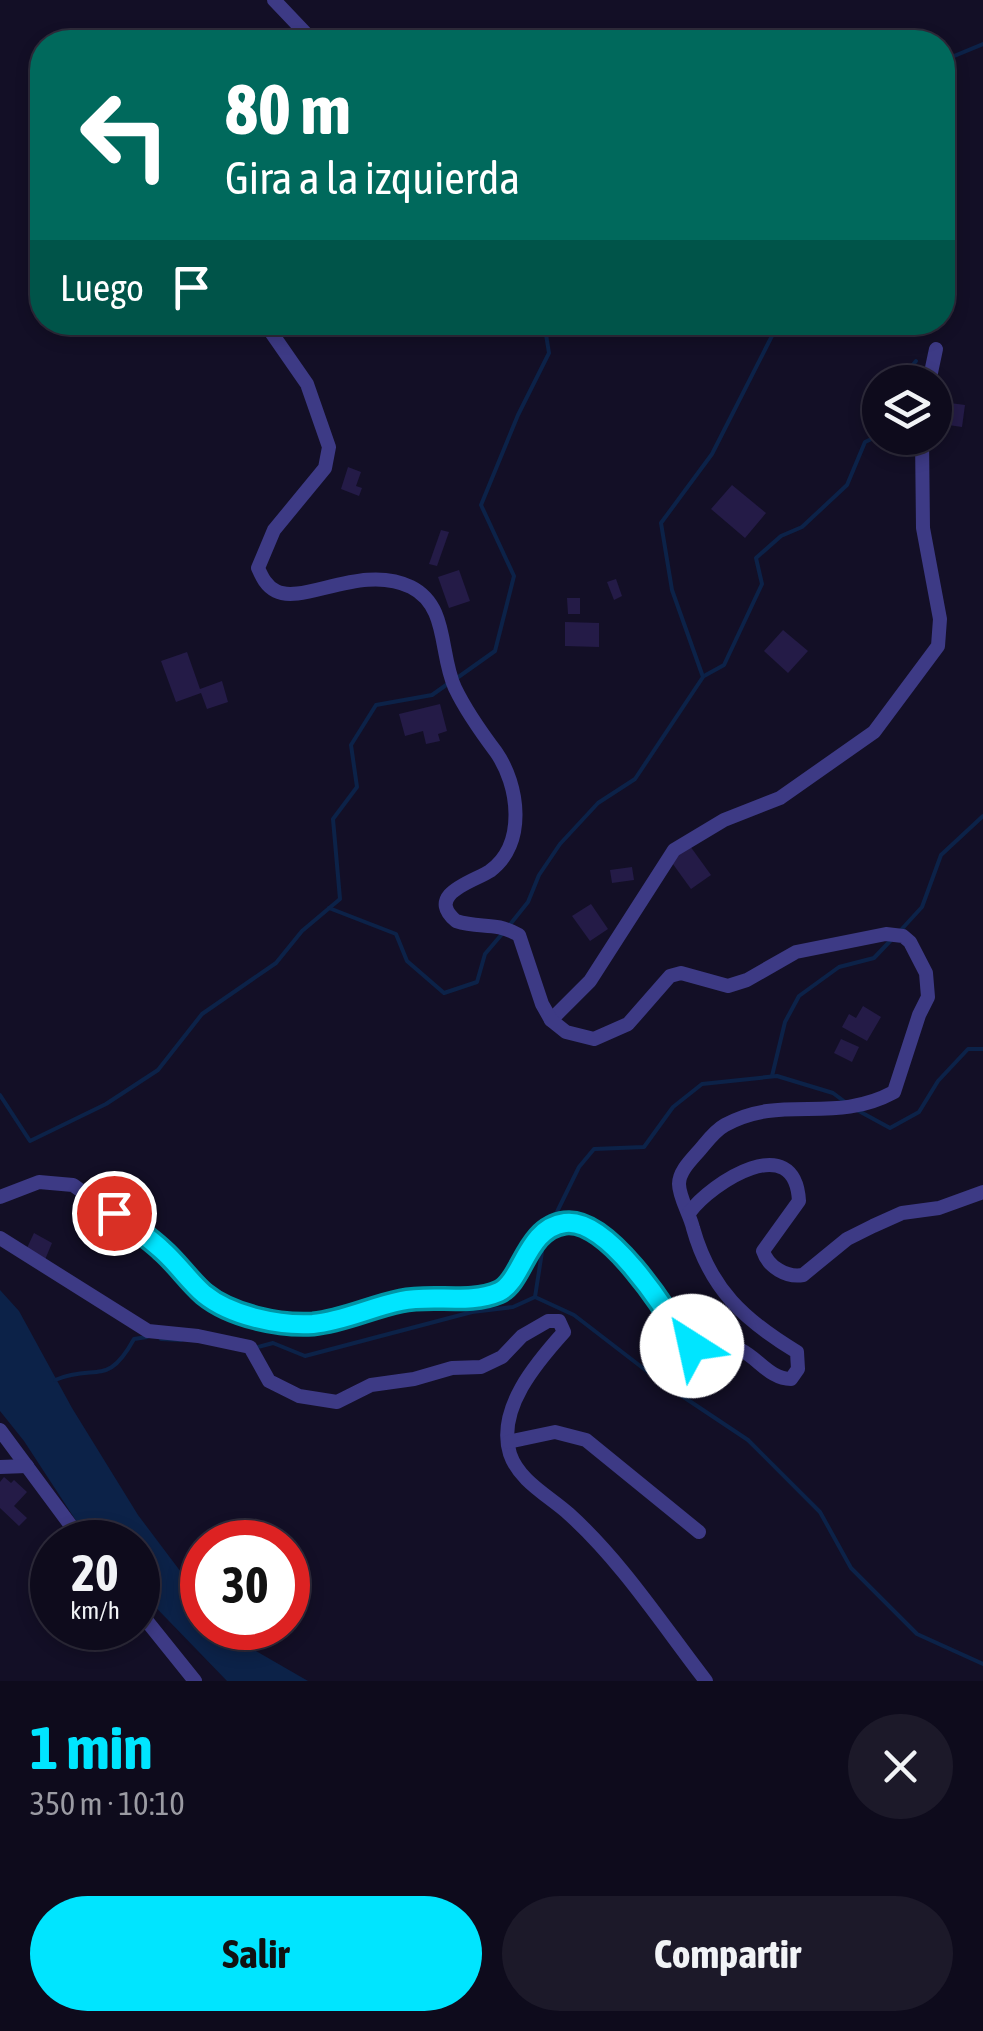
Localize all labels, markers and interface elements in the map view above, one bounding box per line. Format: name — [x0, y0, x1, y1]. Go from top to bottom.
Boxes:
text: 80 m — [225, 69, 351, 149]
icon: left — [60, 70, 190, 200]
text: Gira a la izquierda — [225, 152, 520, 204]
icon: arrive — [164, 260, 219, 315]
text: Luego — [60, 266, 144, 309]
map controls — [862, 365, 952, 455]
button: layers — [862, 365, 952, 455]
pin — [72, 1171, 157, 1256]
icon: arrive — [87, 1186, 142, 1241]
position arrow — [640, 1294, 744, 1398]
speed limit sign: 30 — [180, 1520, 310, 1650]
text: 20 — [71, 1544, 118, 1602]
text: km/h — [70, 1596, 120, 1624]
text: 1 min — [30, 1713, 153, 1782]
button: close — [848, 1714, 953, 1819]
text: 350 m · 10:10 — [30, 1785, 185, 1822]
button: Salir — [30, 1896, 482, 2011]
button: Compartir — [502, 1896, 953, 2011]

